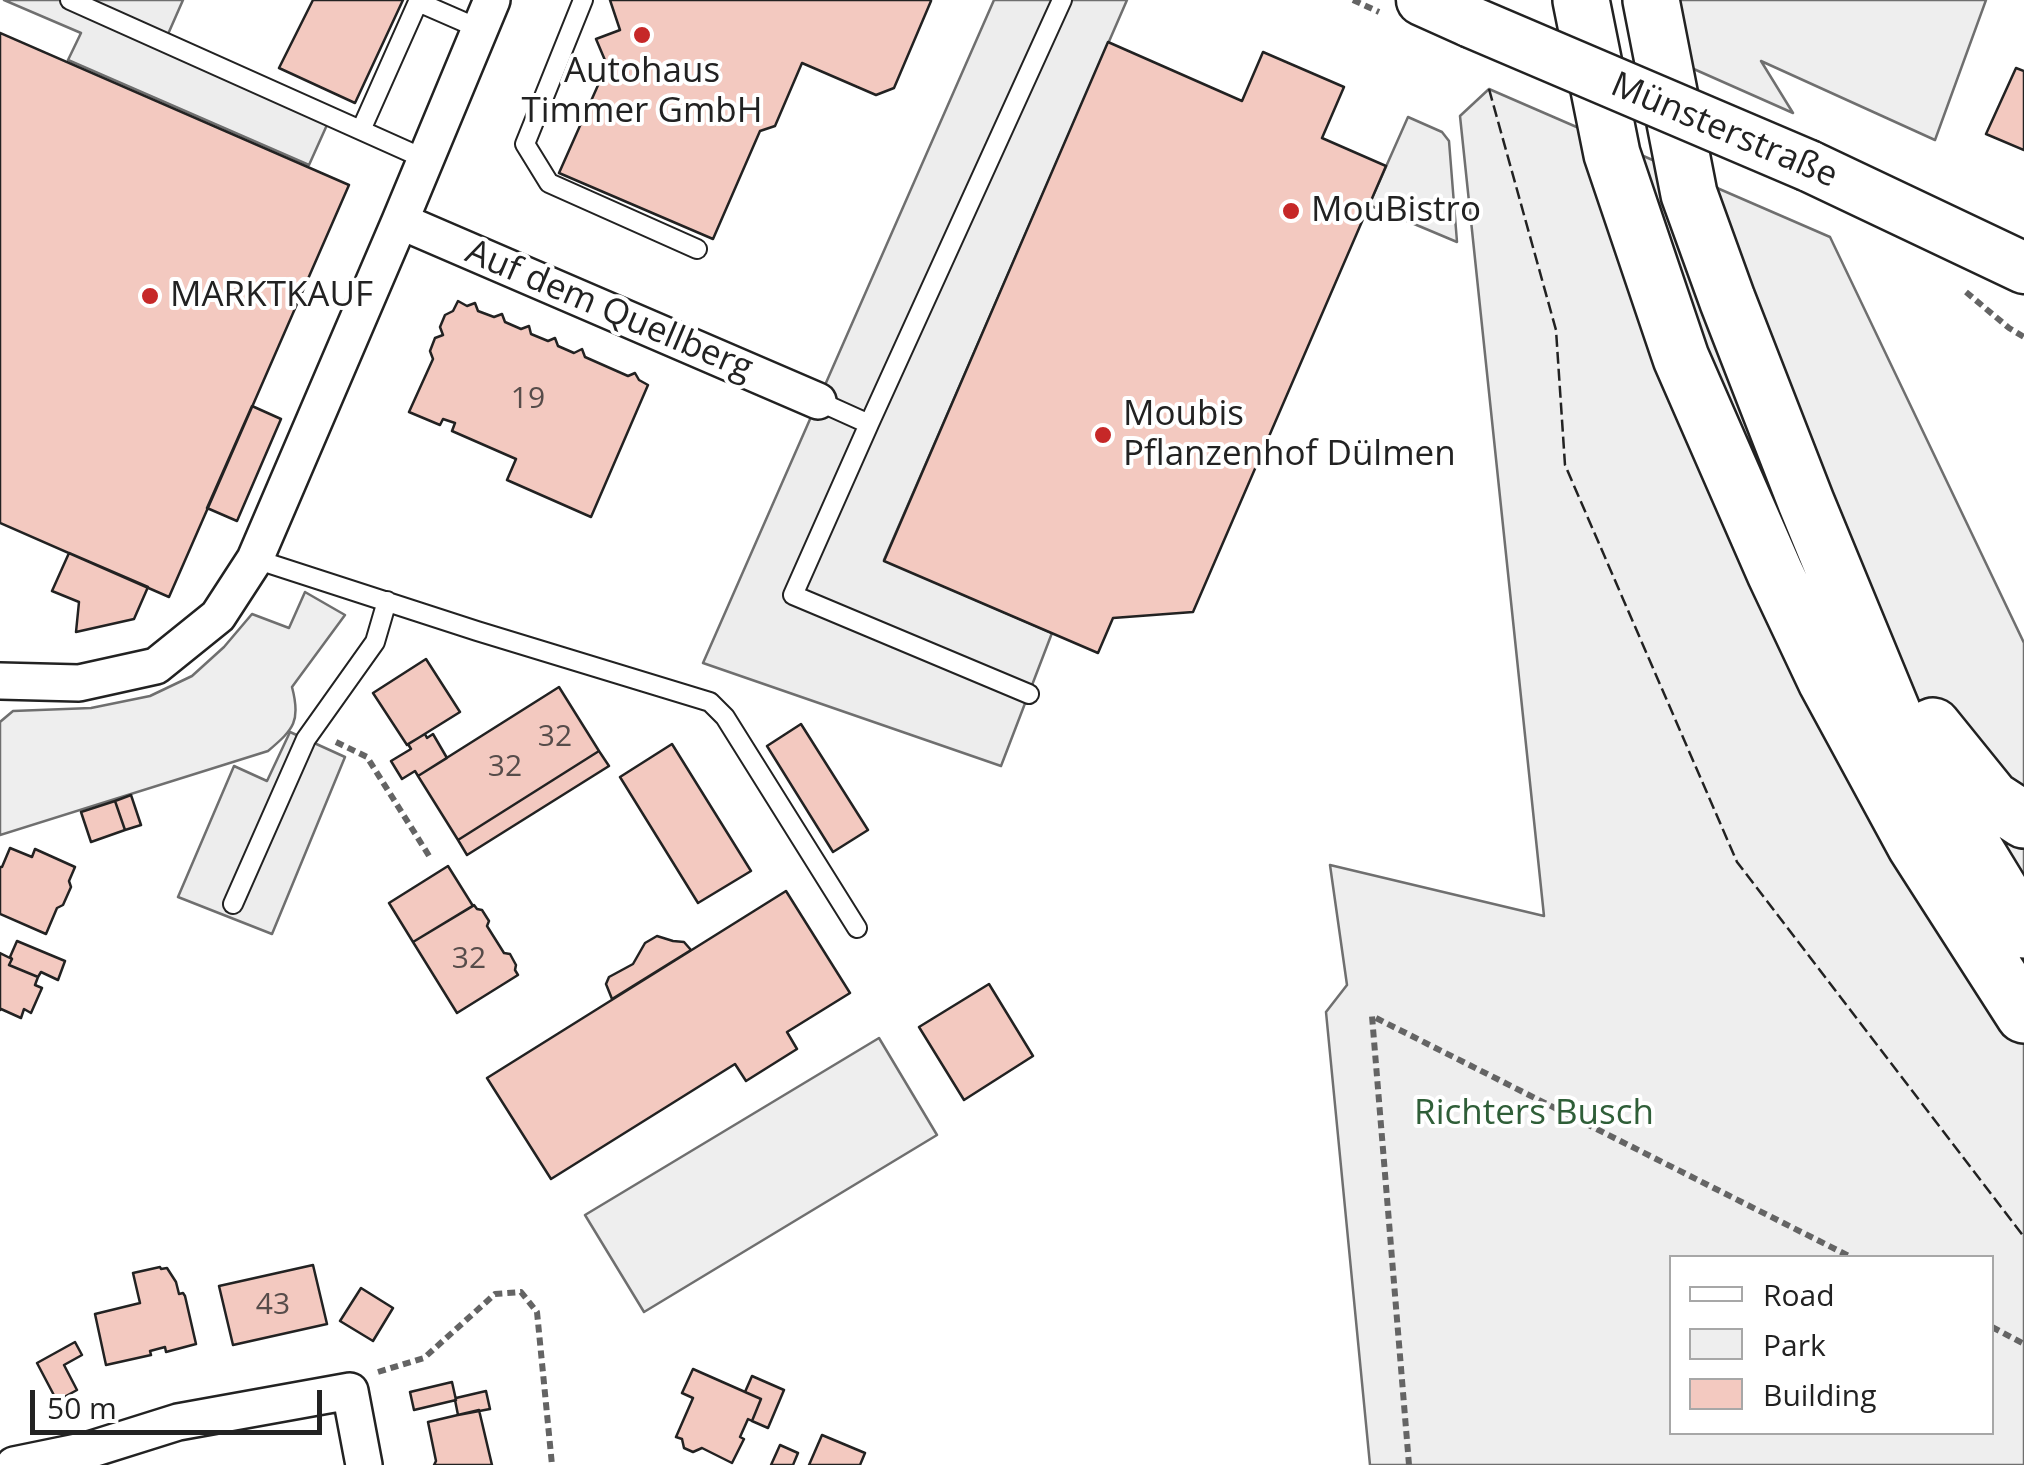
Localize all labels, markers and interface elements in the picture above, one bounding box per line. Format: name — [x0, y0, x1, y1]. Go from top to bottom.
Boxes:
marker: Autohaus Timmer GmbH — [631, 24, 653, 46]
place label: Autohaus Timmer GmbH — [521, 51, 763, 133]
street label: Münsterstraße — [1604, 64, 1844, 198]
place label: MouBistro — [1311, 190, 1481, 232]
marker: MouBistro — [1280, 200, 1302, 222]
street label: Auf dem Quellberg — [459, 232, 759, 390]
place label: MARKTKAUF — [170, 275, 373, 317]
marker: MARKTKAUF — [139, 285, 161, 307]
house number: 19 — [511, 381, 545, 417]
place label: Moubis Pflanzenhof Dülmen — [1123, 394, 1456, 476]
marker: Moubis Pflanzenhof Dülmen — [1092, 424, 1114, 446]
house number: 32 — [538, 719, 572, 755]
house number: 32 — [488, 749, 522, 785]
house number: 32 — [452, 941, 486, 977]
park label: Richters Busch — [1414, 1093, 1654, 1135]
legend — [1669, 1255, 1994, 1435]
text: Road — [1763, 1274, 1835, 1315]
house number: 43 — [256, 1287, 290, 1323]
text: Park — [1763, 1324, 1826, 1365]
scale bar — [35, 1370, 328, 1432]
text: Building — [1763, 1374, 1877, 1415]
text: 50 m — [47, 1387, 117, 1428]

